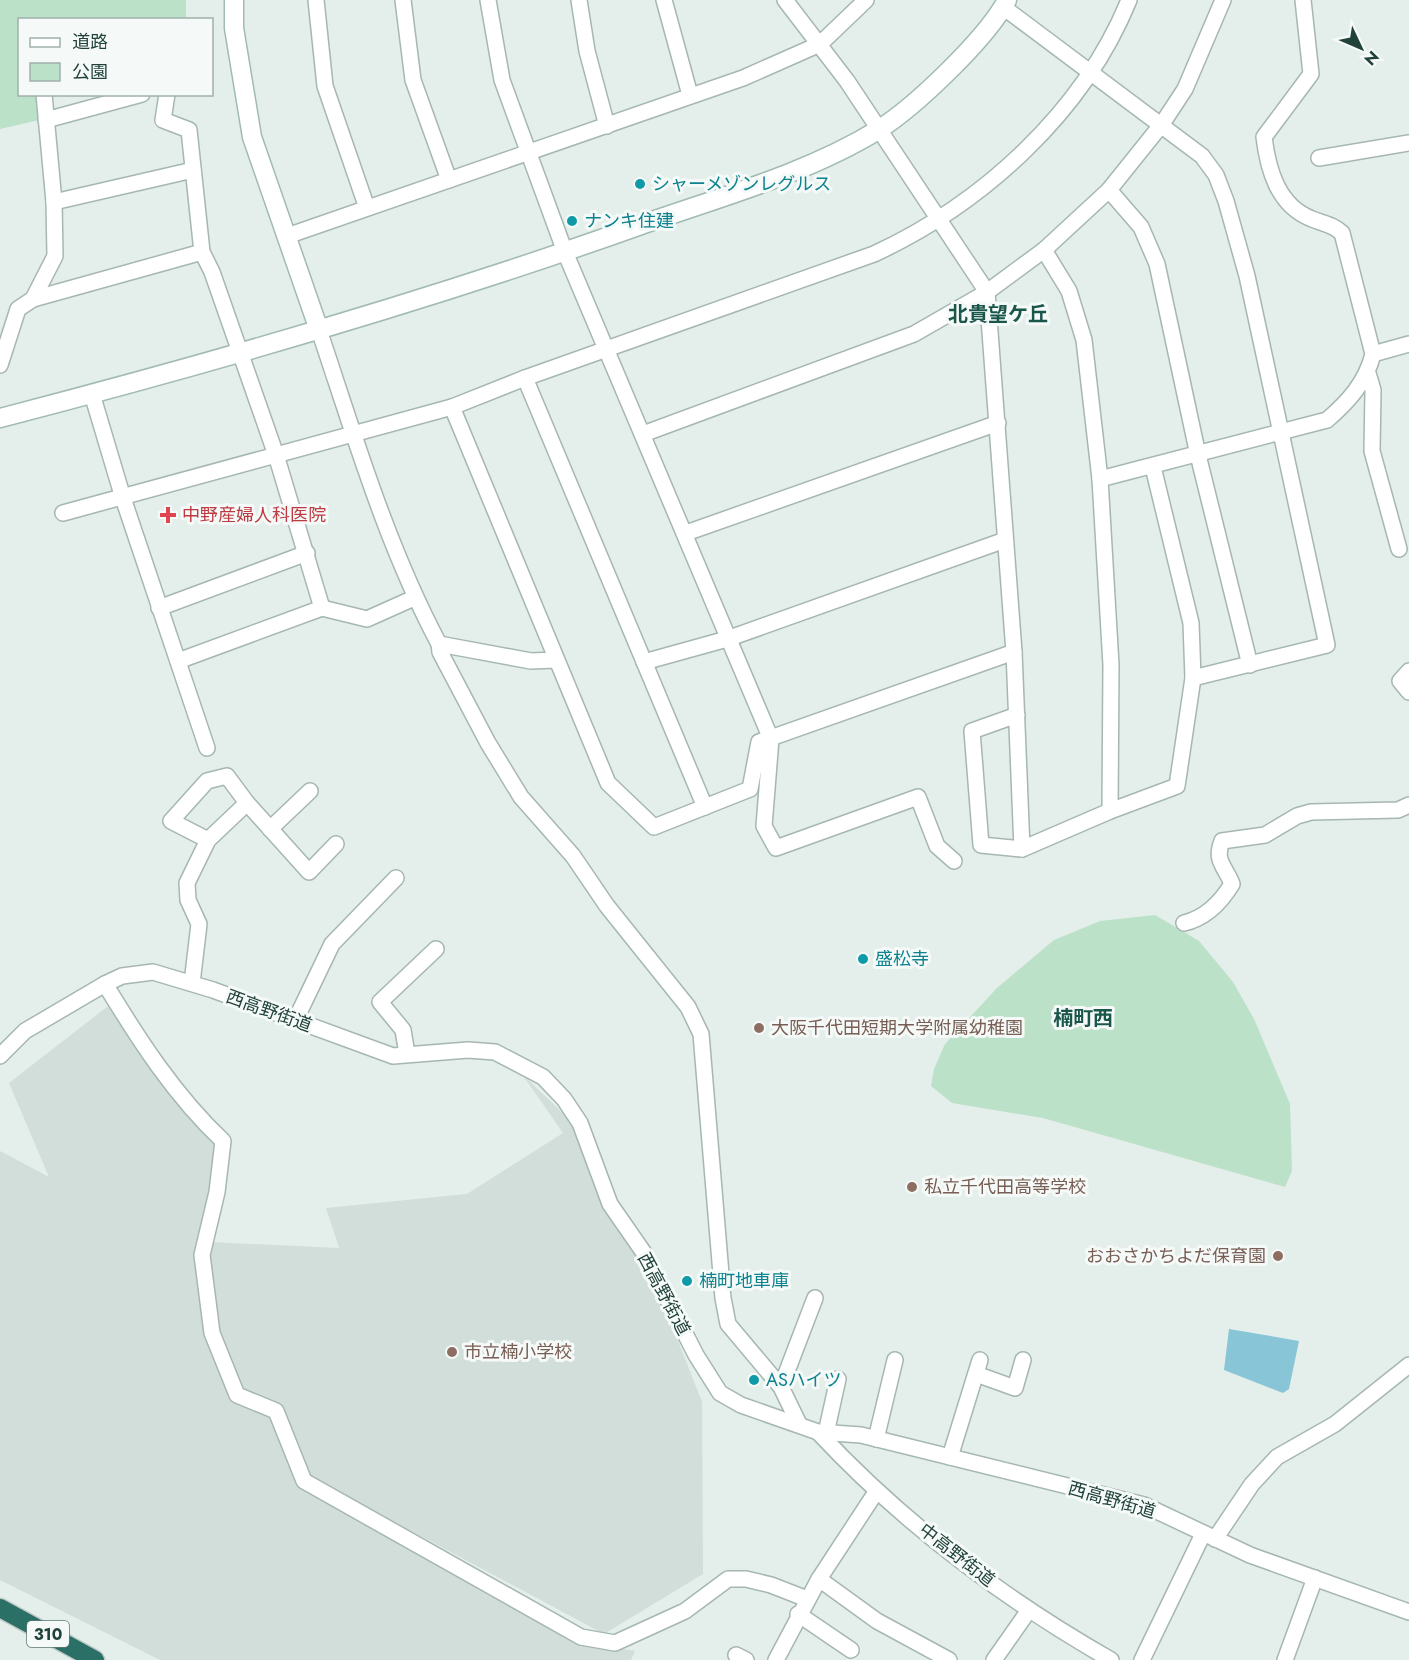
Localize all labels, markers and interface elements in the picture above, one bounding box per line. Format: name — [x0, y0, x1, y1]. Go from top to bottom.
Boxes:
legend — [18, 18, 213, 96]
north arrow — [1331, 18, 1391, 78]
text: 道路 — [72, 29, 108, 55]
text: N — [1359, 46, 1384, 71]
text: 公園 — [72, 59, 108, 85]
place label: シャーメゾンレグルス — [652, 171, 831, 197]
marker: シャーメゾンレグルス — [633, 177, 647, 191]
place label: ナンキ住建 — [584, 208, 674, 234]
marker: ナンキ住建 — [565, 214, 579, 228]
district label: 北貴望ケ丘 — [948, 300, 1048, 329]
place label: 中野産婦人科医院 — [182, 502, 326, 528]
marker: 中野産婦人科医院 — [159, 506, 177, 524]
place label: 盛松寺 — [875, 946, 929, 972]
marker: 盛松寺 — [856, 952, 870, 966]
street label: 西高野街道 — [222, 983, 316, 1039]
district label: 楠町西 — [1053, 1004, 1113, 1033]
place label: 大阪千代田短期大学附属幼稚園 — [771, 1015, 1023, 1041]
marker: 大阪千代田短期大学附属幼稚園 — [752, 1021, 766, 1035]
place label: 私立千代田高等学校 — [924, 1174, 1086, 1200]
marker: 私立千代田高等学校 — [905, 1180, 919, 1194]
place label: おおさかちよだ保育園 — [1086, 1243, 1266, 1269]
street label: 西高野街道 — [631, 1248, 697, 1340]
marker: おおさかちよだ保育園 — [1271, 1249, 1285, 1263]
place label: 楠町地車庫 — [699, 1268, 789, 1294]
marker: 楠町地車庫 — [680, 1274, 694, 1288]
place label: 市立楠小学校 — [464, 1339, 572, 1365]
marker: 市立楠小学校 — [445, 1345, 459, 1359]
place label: ASハイツ — [766, 1367, 841, 1393]
marker: ASハイツ — [747, 1373, 761, 1387]
street label: 西高野街道 — [1065, 1475, 1159, 1525]
street label: 中高野街道 — [914, 1517, 1000, 1593]
road number: 310 — [27, 1621, 69, 1647]

